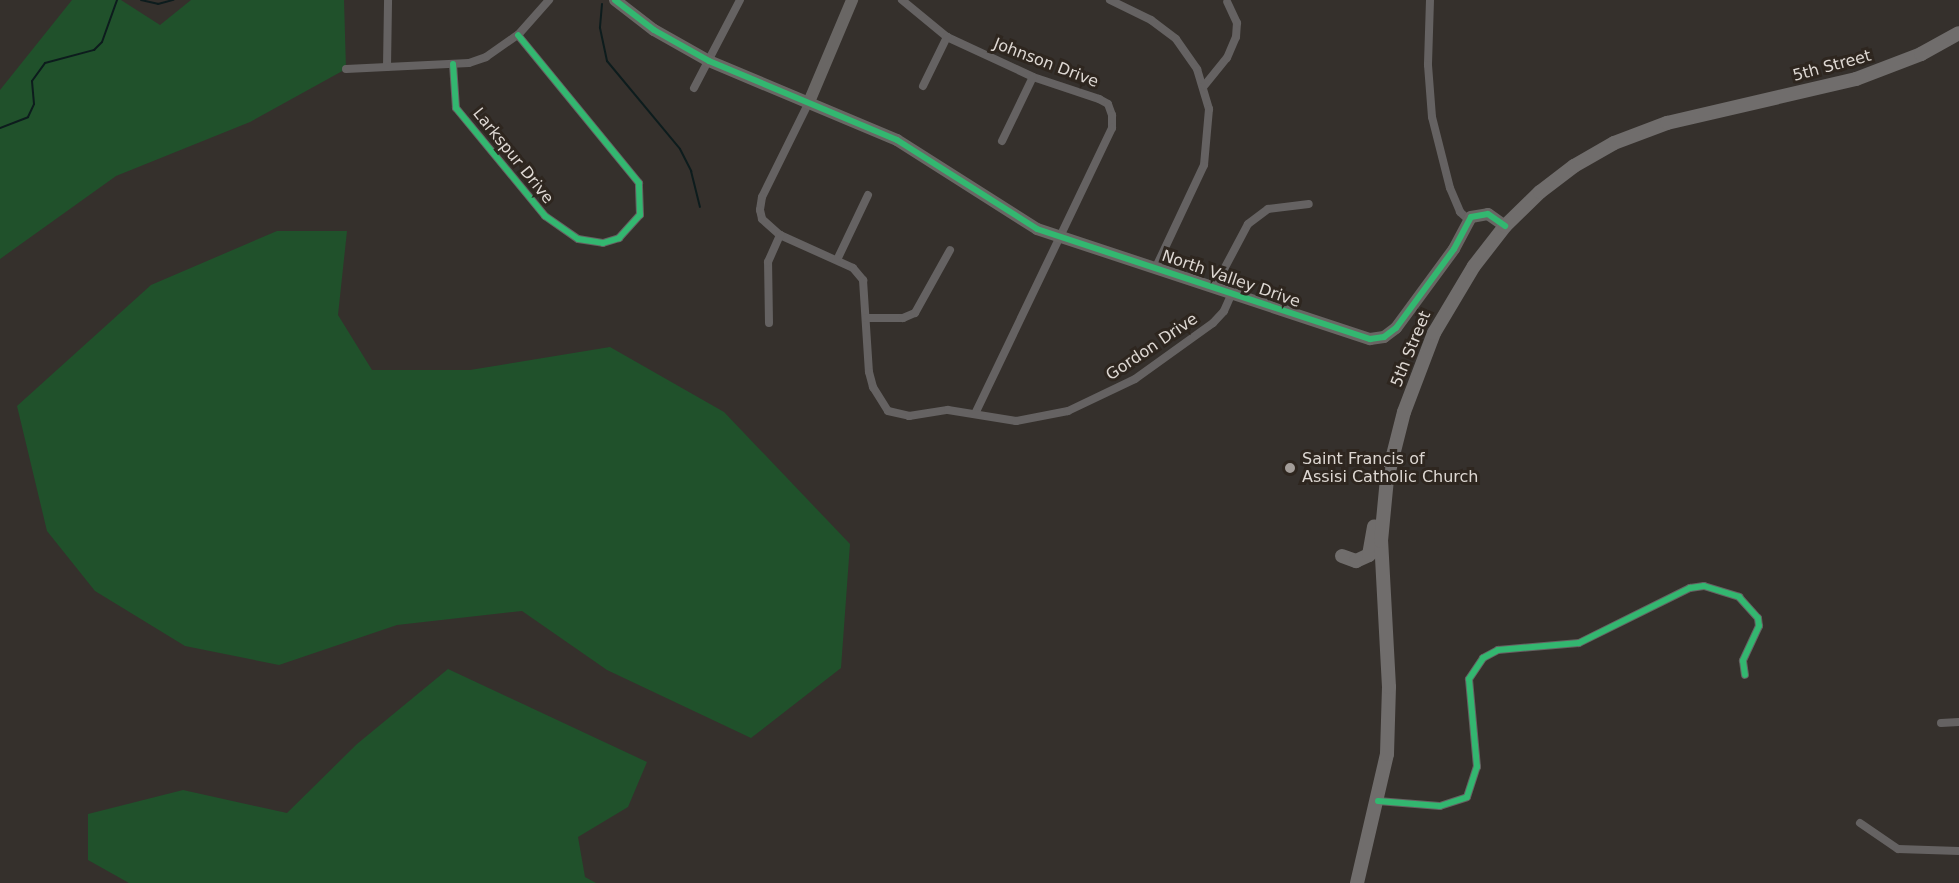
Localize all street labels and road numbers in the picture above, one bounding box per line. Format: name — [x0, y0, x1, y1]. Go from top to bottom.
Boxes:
street label: Johnson Drive — [991, 34, 1101, 92]
street label: 5th Street — [1791, 46, 1873, 86]
street label: Larkspur Drive — [469, 104, 557, 208]
street label: North Valley Drive — [1159, 246, 1303, 312]
street label: 5th Street — [1387, 308, 1435, 390]
street label: Gordon Drive — [1103, 309, 1201, 385]

